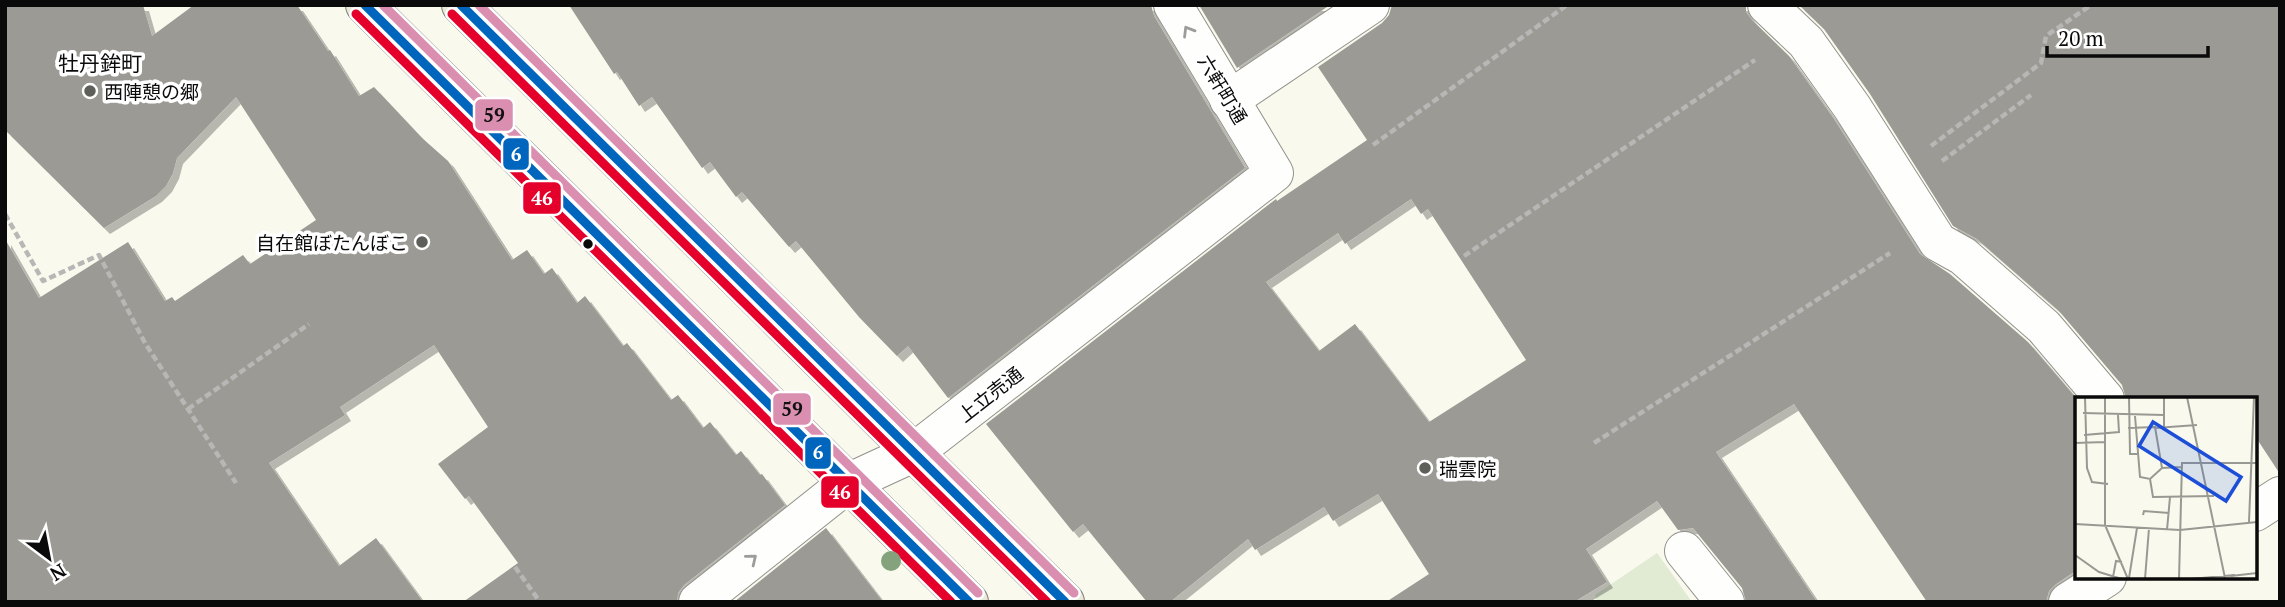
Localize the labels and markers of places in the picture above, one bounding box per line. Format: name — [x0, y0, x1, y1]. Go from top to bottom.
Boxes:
place label: 西陣憩の郷 — [104, 79, 199, 104]
marker: 西陣憩の郷 — [82, 83, 98, 99]
place label: 自在館ぼたんぼこ — [256, 230, 408, 255]
marker: 自在館ぼたんぼこ — [414, 234, 430, 250]
unlabelled marker — [581, 237, 595, 251]
place label: 瑞雲院 — [1439, 456, 1496, 481]
marker: 瑞雲院 — [1417, 460, 1433, 476]

